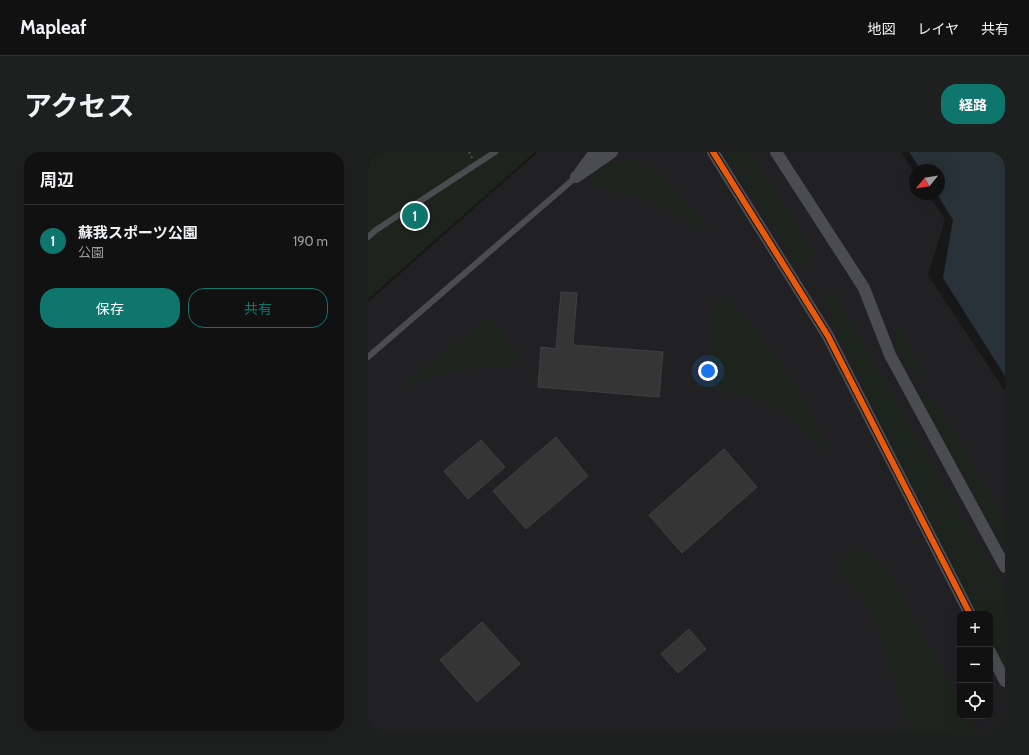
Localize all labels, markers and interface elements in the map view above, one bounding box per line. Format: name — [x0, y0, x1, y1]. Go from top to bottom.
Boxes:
text: Mapleaf — [20, 16, 87, 39]
text: 地図 — [867, 20, 895, 38]
text: レイヤ — [917, 20, 959, 38]
text: 共有 — [981, 20, 1009, 38]
button: 経路 — [941, 84, 1005, 124]
text: アクセス — [24, 89, 135, 123]
north arrow — [909, 164, 945, 200]
text: 周辺 — [40, 170, 74, 190]
pin: 1 — [402, 201, 428, 231]
text: 蘇我スポーツ公園 — [78, 224, 198, 242]
text: 1 — [51, 233, 55, 249]
text: 190 m — [293, 233, 328, 249]
text: 公園 — [78, 244, 104, 260]
button: 保存 — [40, 288, 180, 328]
button: 共有 — [188, 288, 328, 328]
your location — [698, 361, 718, 381]
map controls — [957, 611, 993, 719]
button: + — [957, 611, 993, 647]
button: − — [957, 647, 993, 683]
button: locate — [957, 683, 993, 719]

